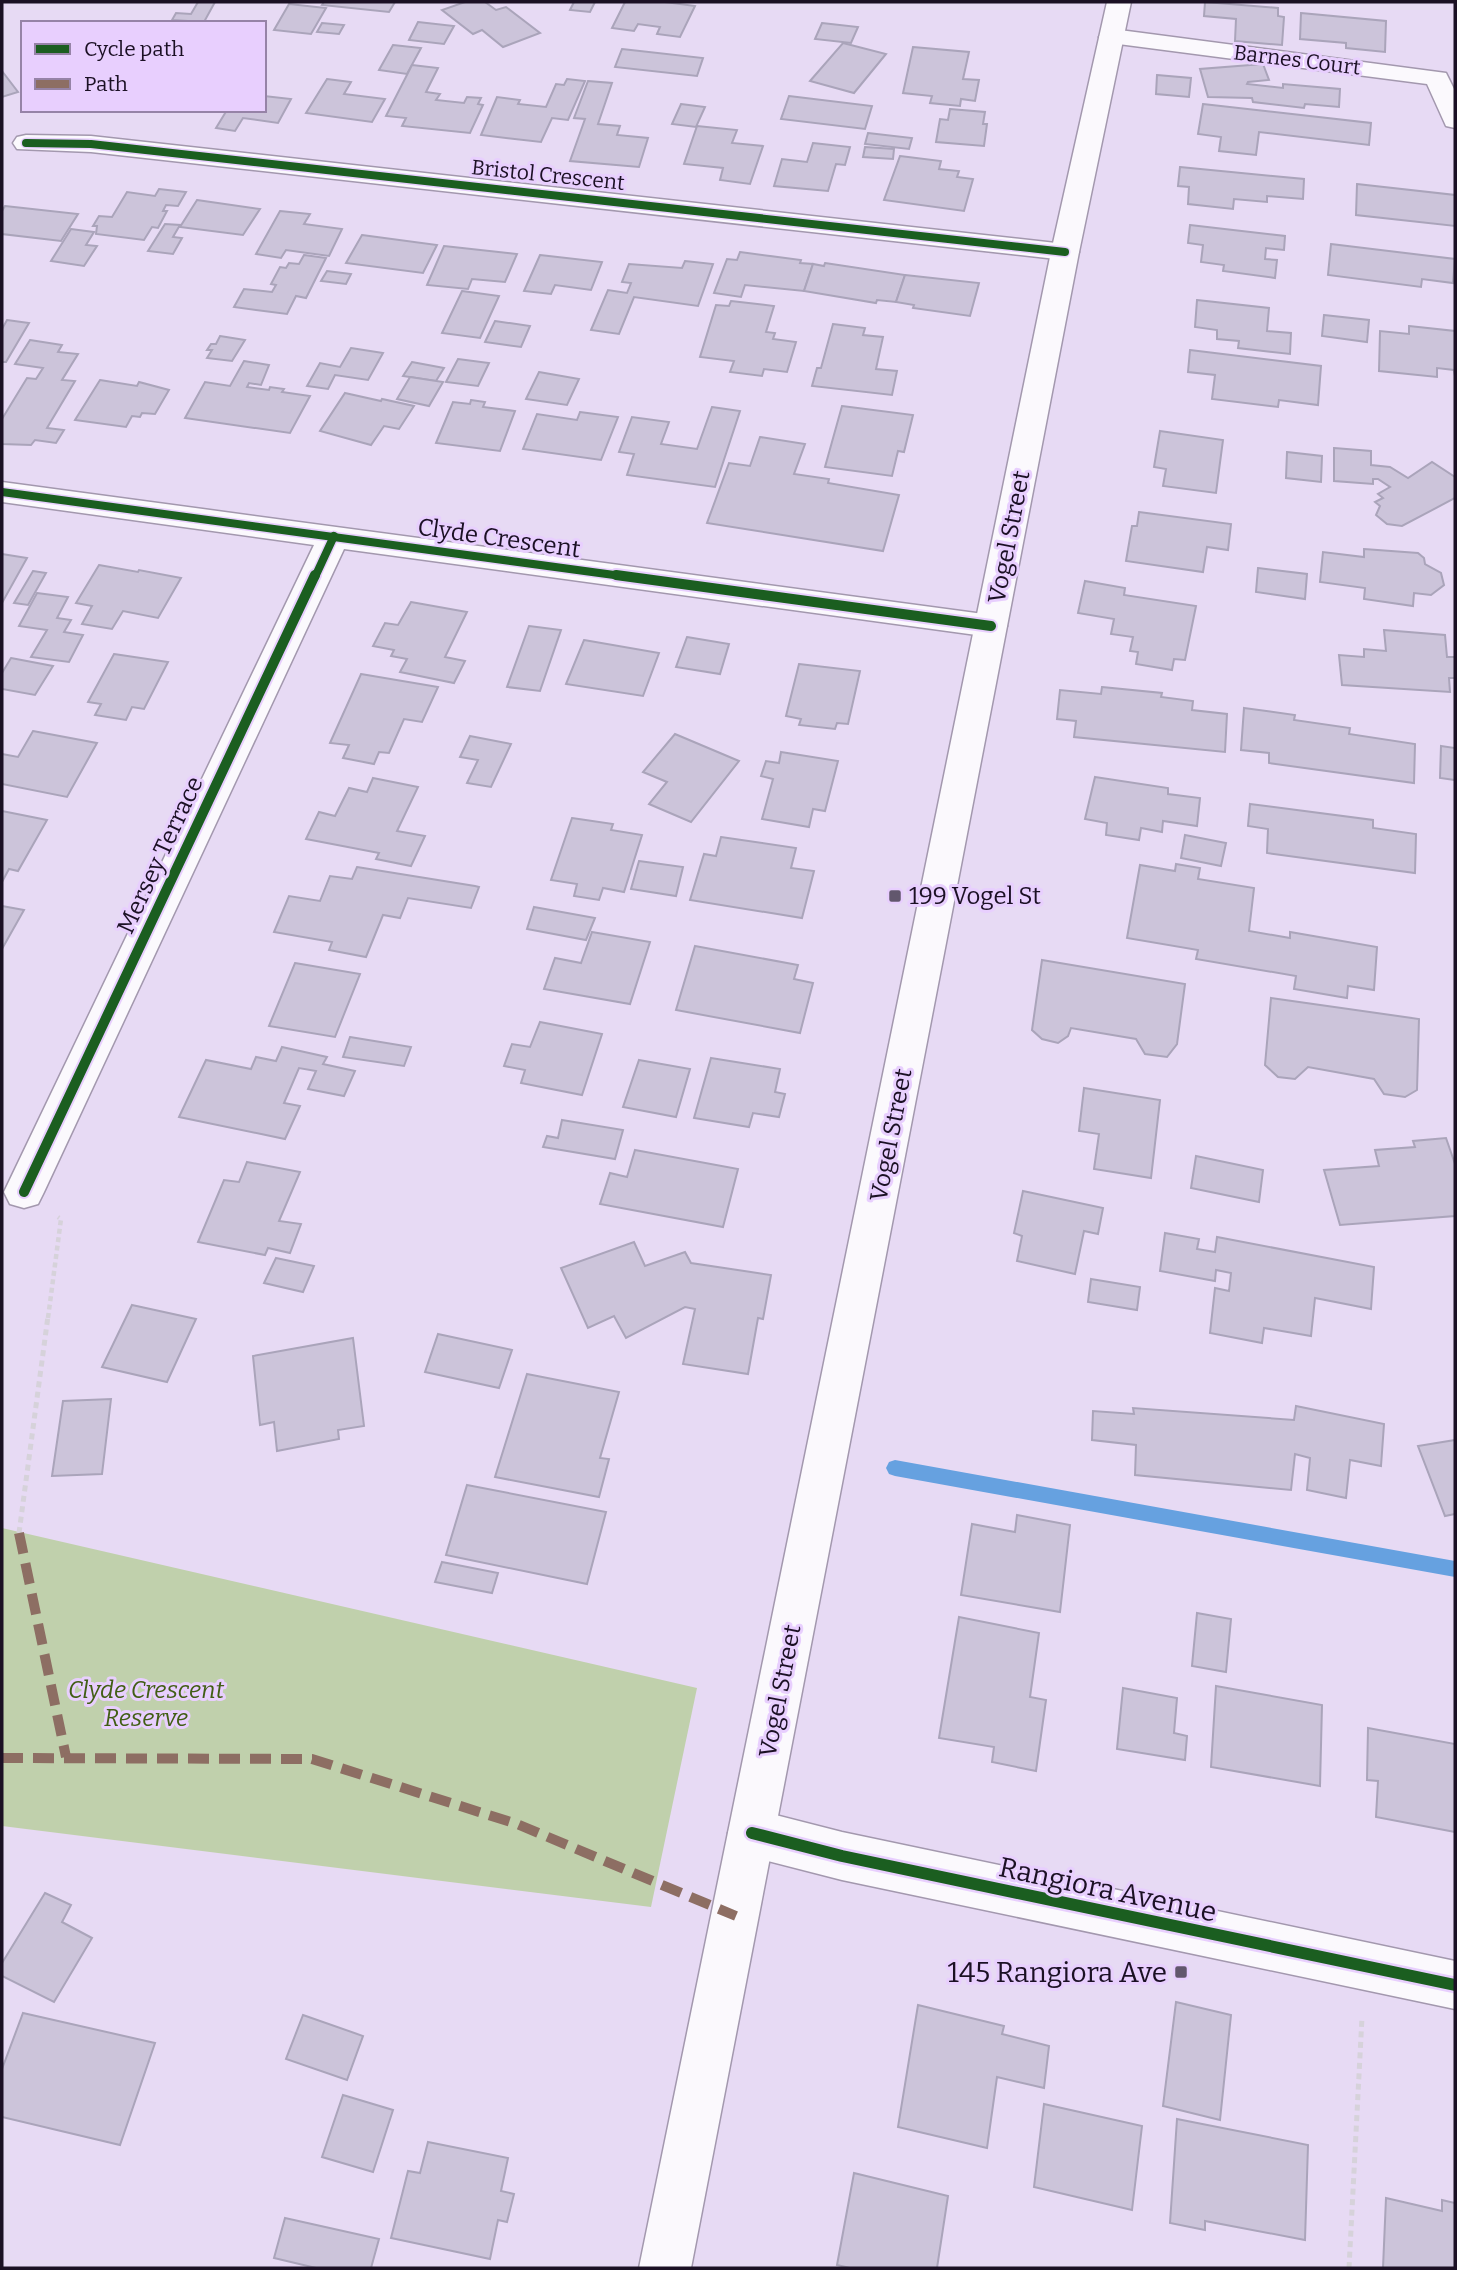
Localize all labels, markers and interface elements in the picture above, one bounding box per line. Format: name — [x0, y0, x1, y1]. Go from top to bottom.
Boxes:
legend — [21, 21, 266, 112]
text: Cycle path — [84, 36, 184, 62]
street label: Barnes Court — [1232, 39, 1362, 81]
text: Path — [84, 71, 128, 97]
street label: Bristol Crescent — [470, 154, 626, 196]
street label: Vogel Street — [982, 468, 1036, 606]
street label: Clyde Crescent — [416, 513, 582, 563]
street label: Mersey Terrace — [111, 772, 209, 938]
place label: 199 Vogel St — [909, 882, 1041, 910]
marker: 199 Vogel St — [887, 888, 903, 904]
street label: Vogel Street — [864, 1066, 918, 1204]
street label: Vogel Street — [753, 1622, 807, 1760]
park label: Clyde Crescent Reserve — [68, 1676, 225, 1732]
street label: Rangiora Avenue — [996, 1850, 1220, 1929]
place label: 145 Rangiora Ave — [948, 1956, 1167, 1989]
marker: 145 Rangiora Ave — [1173, 1964, 1189, 1980]

